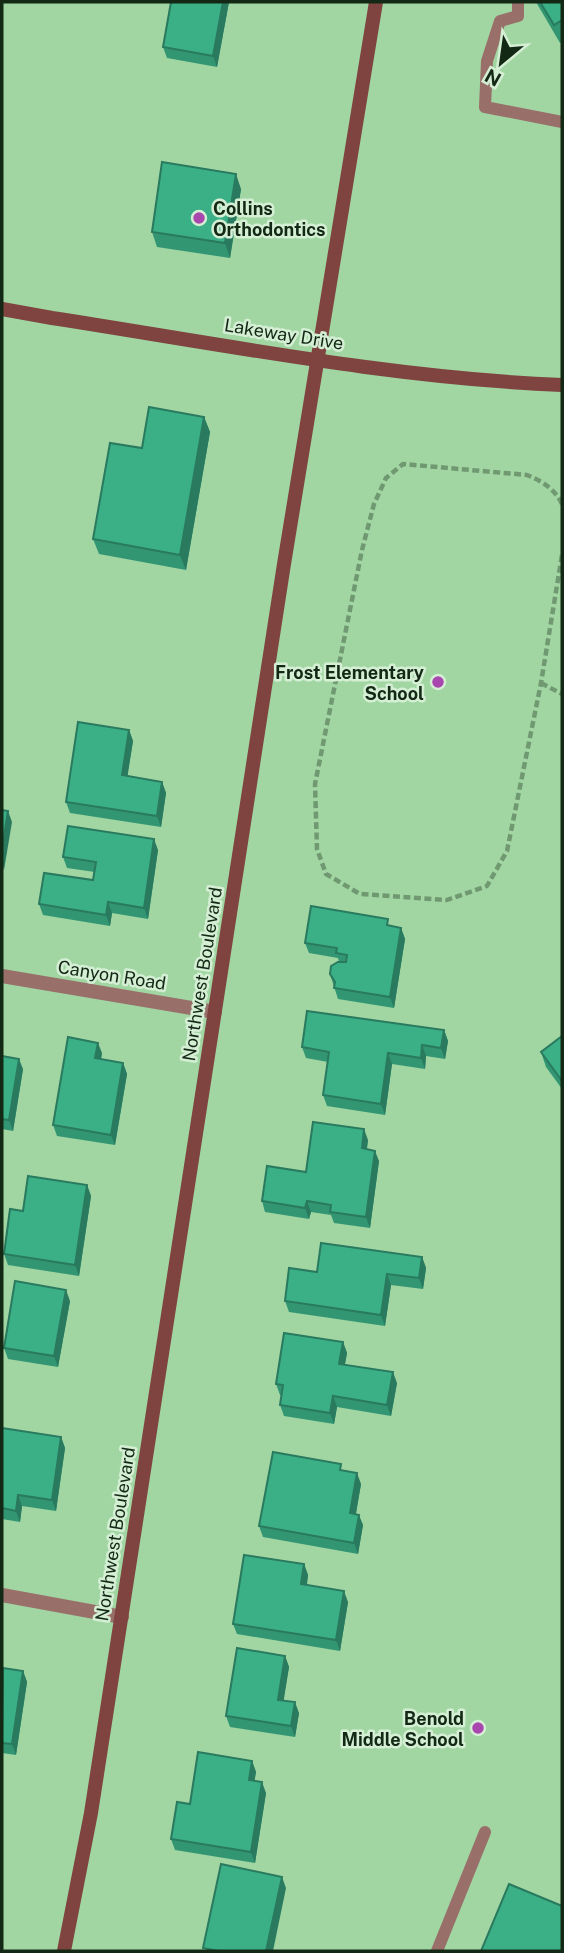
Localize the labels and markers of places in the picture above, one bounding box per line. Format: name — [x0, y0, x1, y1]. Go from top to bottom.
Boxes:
place label: Collins Orthodontics — [213, 198, 326, 240]
marker: Collins Orthodontics — [191, 210, 207, 226]
place label: Frost Elementary School — [275, 662, 424, 704]
marker: Frost Elementary School — [430, 674, 446, 690]
place label: Benold Middle School — [342, 1708, 464, 1750]
marker: Benold Middle School — [470, 1720, 486, 1736]

